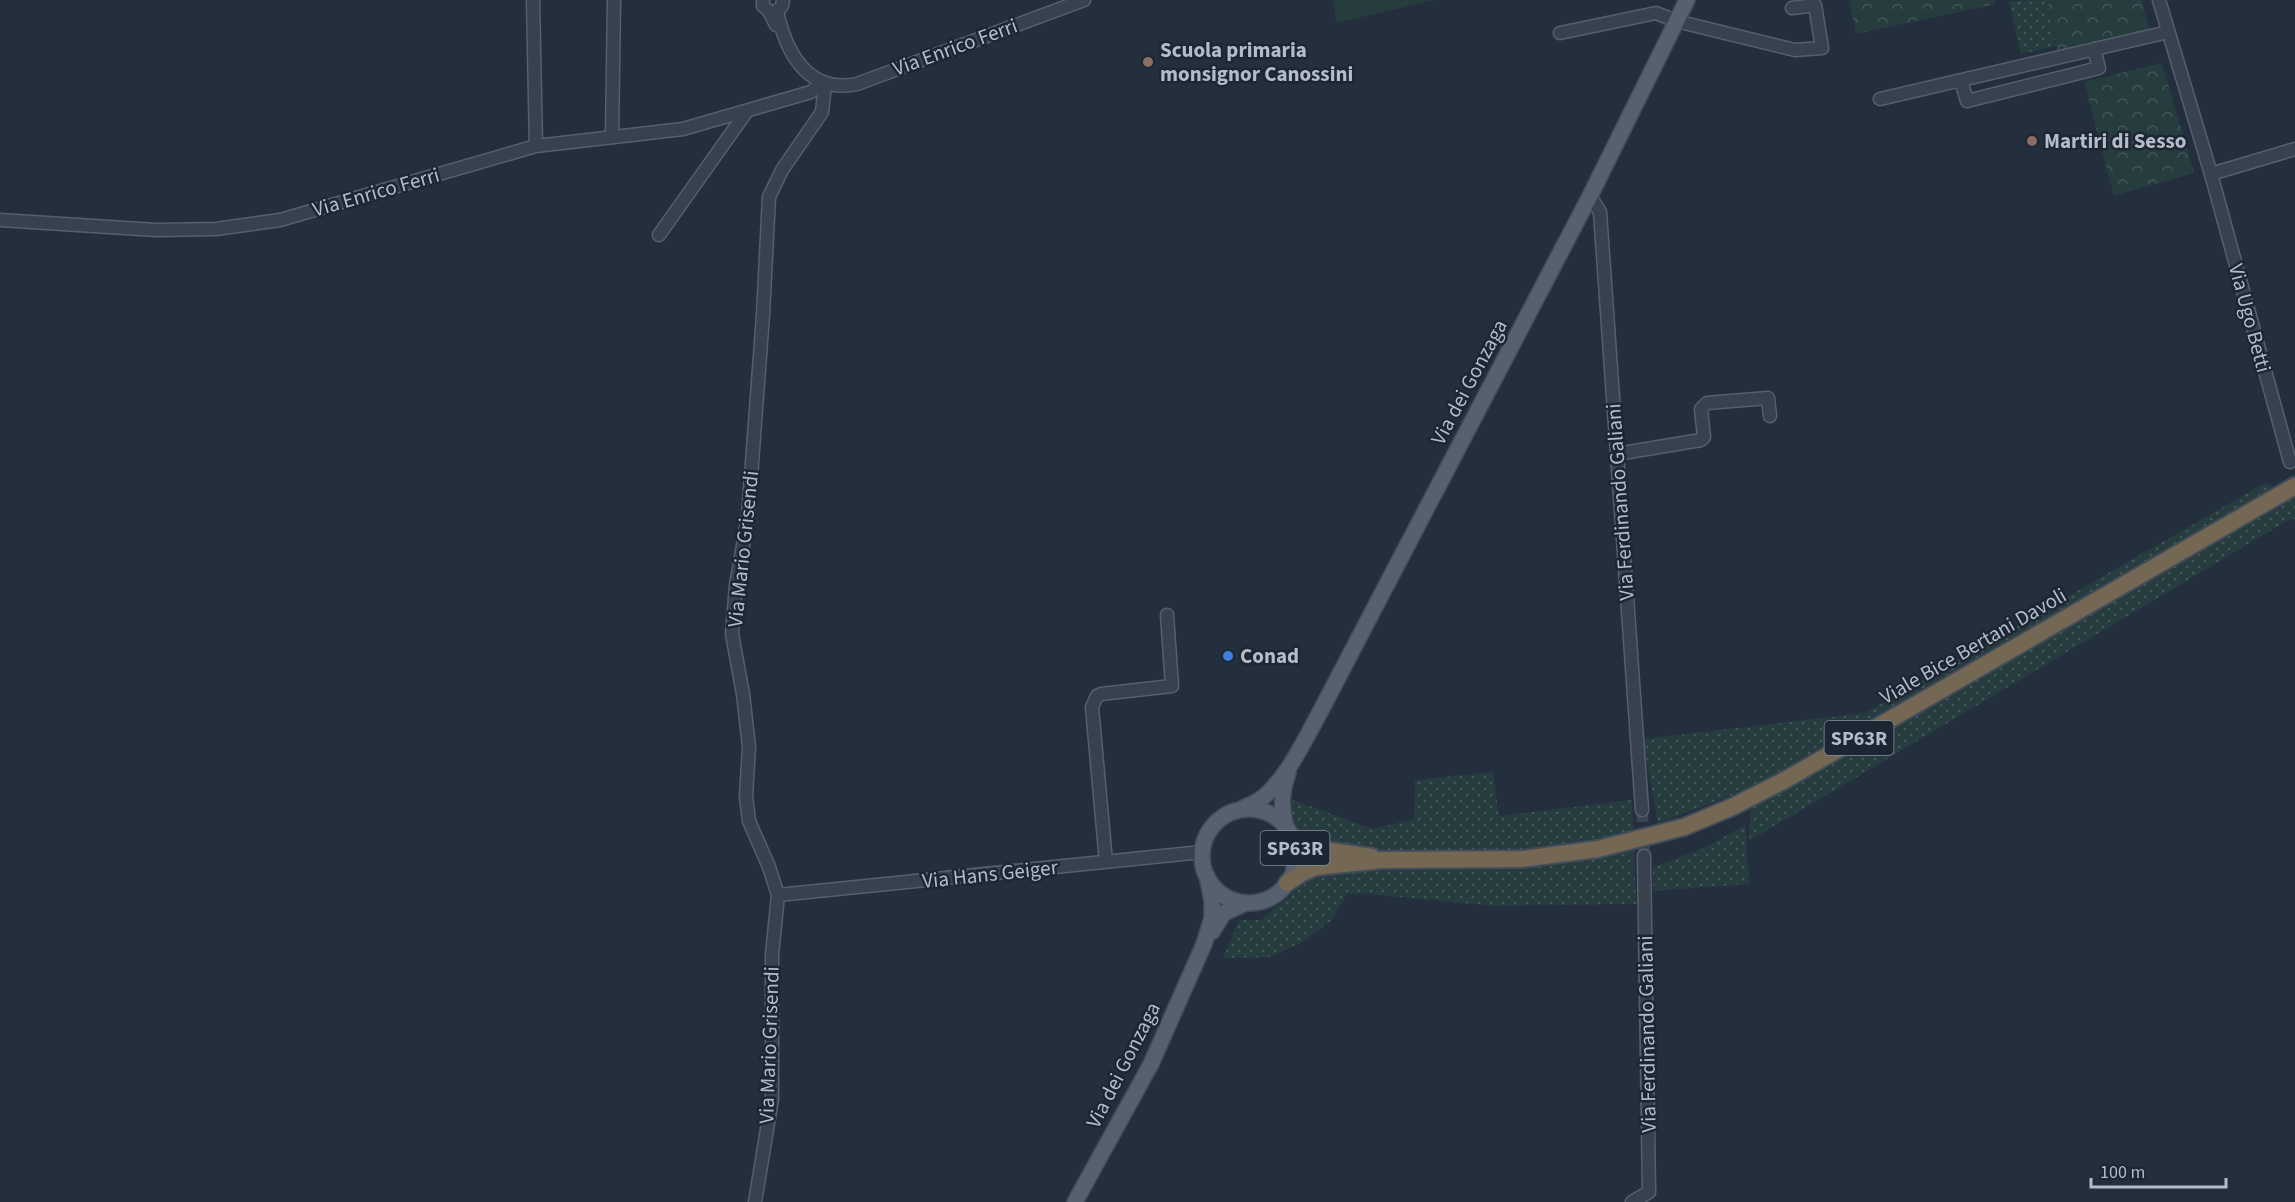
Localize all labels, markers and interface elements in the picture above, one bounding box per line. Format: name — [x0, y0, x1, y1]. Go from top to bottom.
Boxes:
street label: Via Enrico Ferri — [888, 11, 1022, 83]
place label: Scuola primaria monsignor Canossini — [1160, 35, 1353, 89]
marker: Scuola primaria monsignor Canossini — [1141, 55, 1155, 69]
place label: Martiri di Sesso — [2044, 126, 2186, 156]
marker: Martiri di Sesso — [2025, 134, 2039, 148]
street label: Via Enrico Ferri — [309, 160, 443, 224]
street label: Via Ugo Betti — [2221, 260, 2279, 376]
street label: Via dei Gonzaga — [1423, 314, 1515, 450]
street label: Via Ferdinando Galiani — [1598, 403, 1642, 601]
street label: Via Mario Grisendi — [720, 469, 766, 629]
street label: Viale Bice Bertani Davoli — [1874, 580, 2072, 712]
place label: Conad — [1240, 641, 1299, 671]
marker: Conad — [1221, 649, 1235, 663]
road number: SP63R — [1824, 721, 1894, 755]
road number: SP63R — [1260, 831, 1330, 865]
street label: Via Hans Geiger — [921, 852, 1060, 896]
street label: Via Ferdinando Galiani — [1630, 935, 1664, 1133]
street label: Via Mario Grisendi — [751, 966, 787, 1124]
street label: Via dei Gonzaga — [1078, 997, 1168, 1133]
scale bar — [2091, 1151, 2226, 1189]
text: 100 m — [2100, 1160, 2145, 1185]

